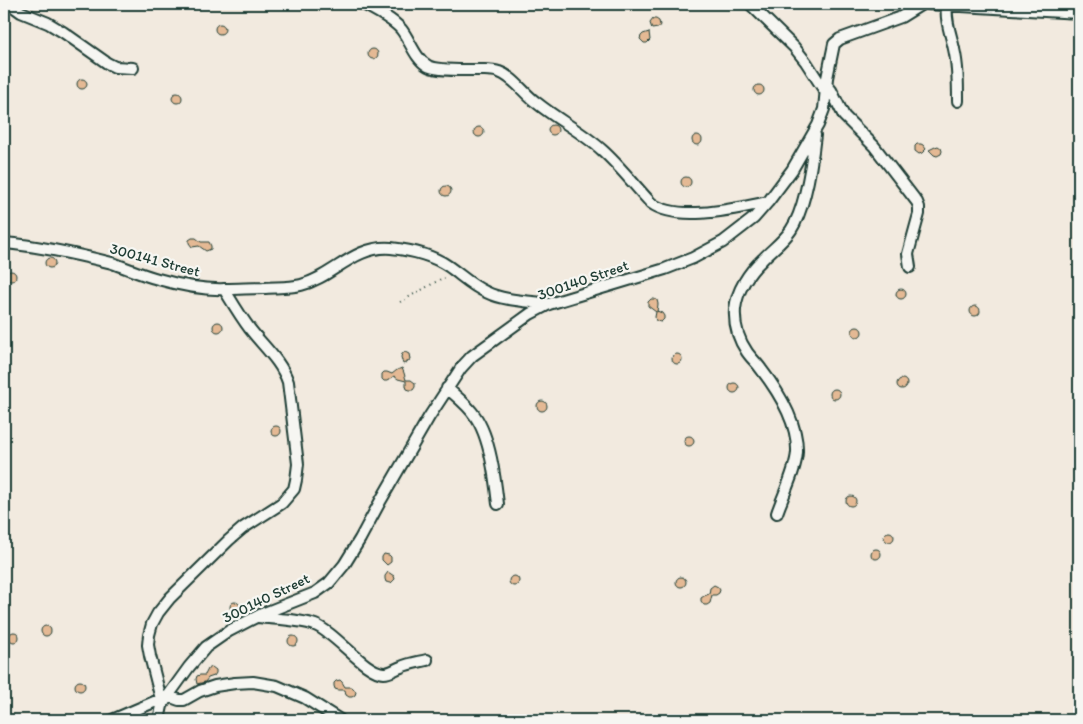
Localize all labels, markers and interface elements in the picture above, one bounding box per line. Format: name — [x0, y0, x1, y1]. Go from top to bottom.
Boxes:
street label: 300141 Street — [108, 239, 202, 281]
street label: 300140 Street — [535, 256, 631, 304]
street label: 300140 Street — [219, 569, 313, 627]

